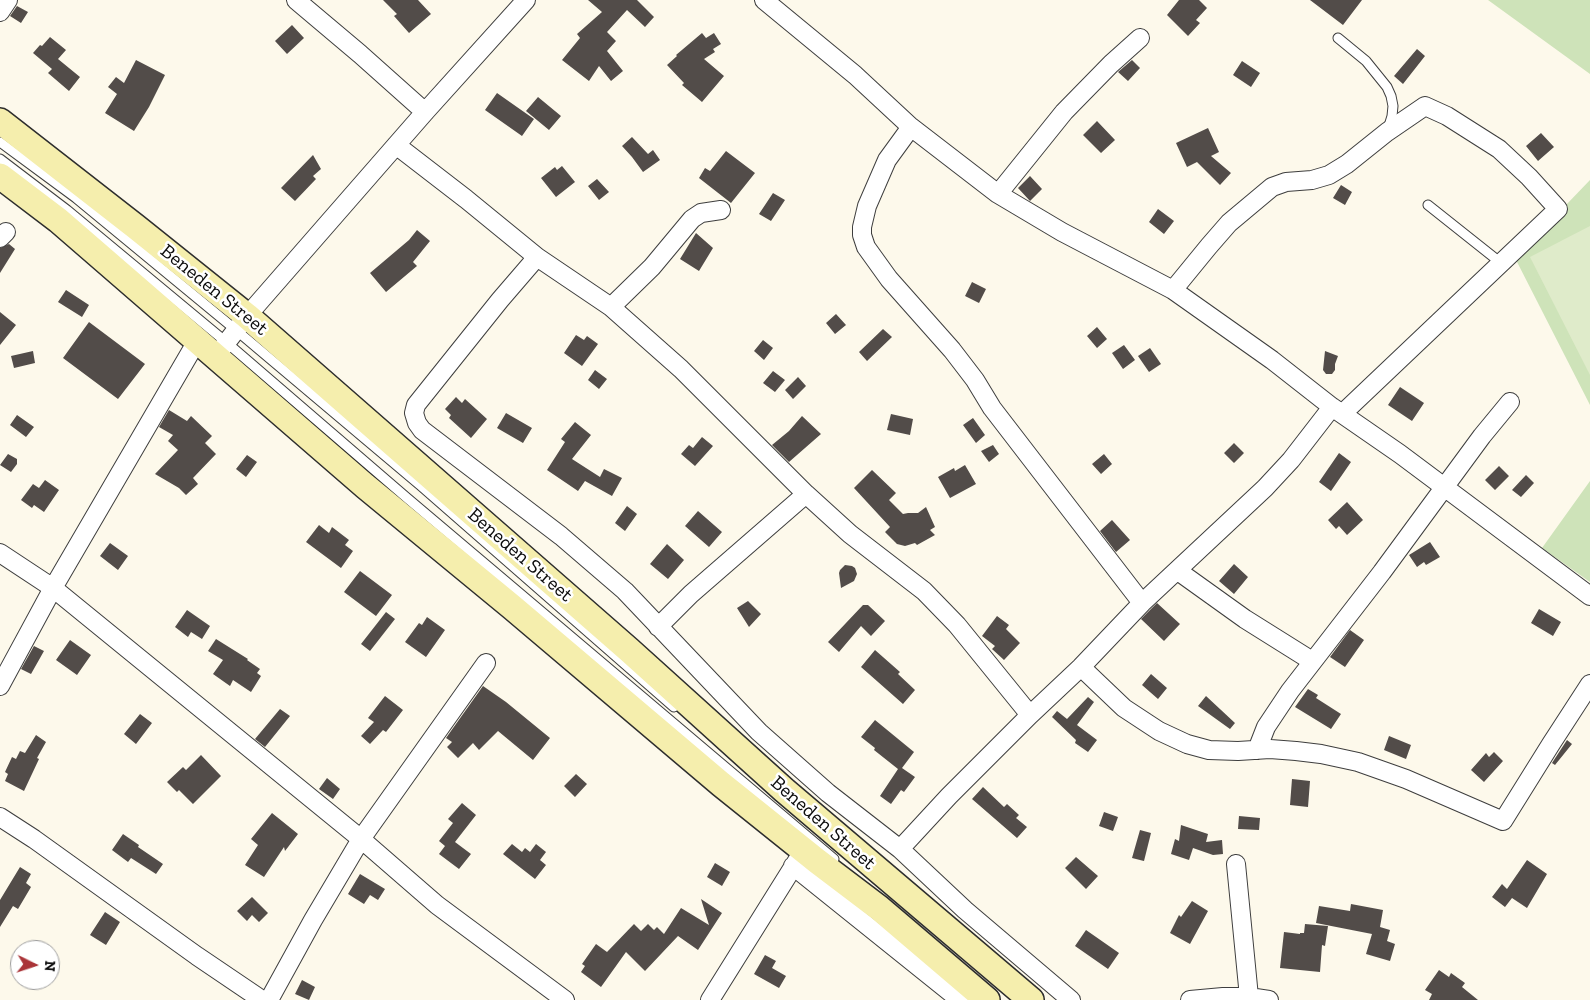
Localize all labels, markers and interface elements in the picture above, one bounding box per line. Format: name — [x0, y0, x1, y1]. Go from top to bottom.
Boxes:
street label: Beneden Street — [155, 239, 273, 341]
street label: Beneden Street — [463, 503, 577, 607]
street label: Beneden Street — [766, 771, 880, 875]
north arrow — [10, 940, 60, 990]
text: N — [41, 960, 58, 972]

